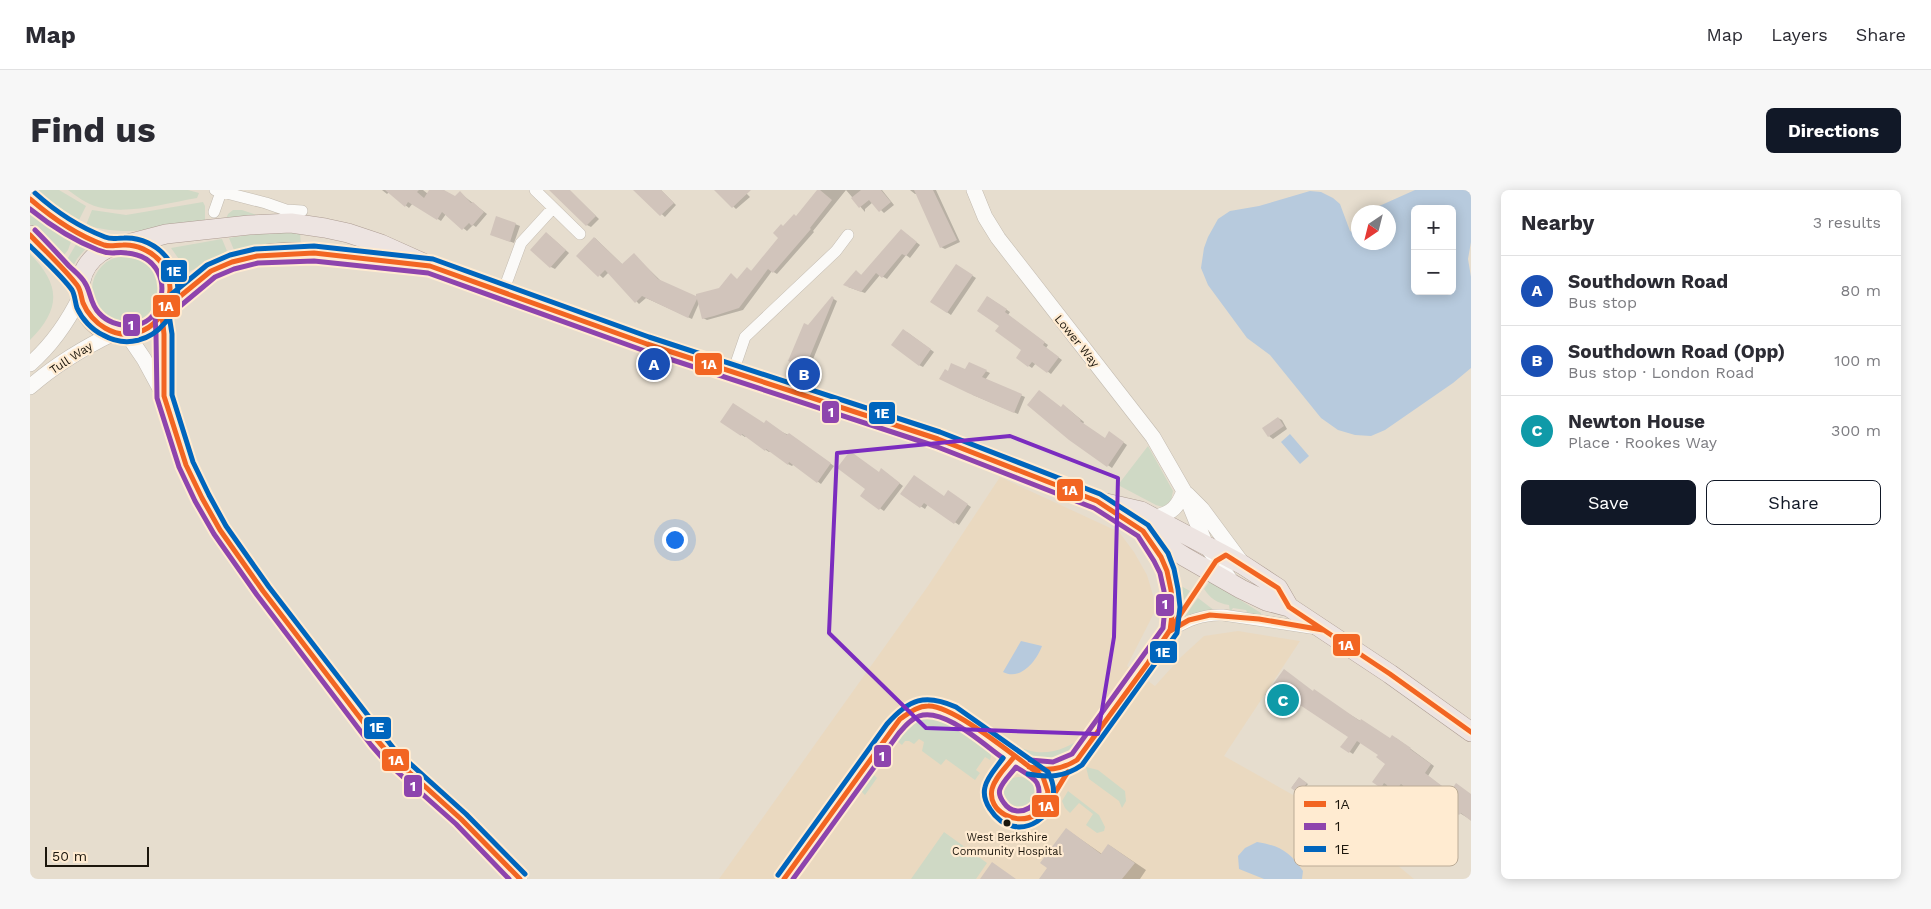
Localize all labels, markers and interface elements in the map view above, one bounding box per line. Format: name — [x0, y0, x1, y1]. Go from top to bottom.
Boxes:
text: Map — [25, 21, 76, 49]
text: Map — [1706, 24, 1743, 45]
text: Layers — [1771, 24, 1828, 45]
text: Share — [1856, 24, 1906, 45]
button: Directions — [1766, 108, 1901, 153]
text: Find us — [30, 109, 156, 151]
north arrow — [1351, 205, 1396, 250]
map controls — [1411, 205, 1456, 295]
button: + — [1411, 205, 1456, 250]
text: Nearby — [1521, 210, 1594, 235]
text: 3 results — [1813, 213, 1881, 232]
button: − — [1411, 250, 1456, 295]
line badge: 1E — [160, 259, 188, 283]
text: 1E — [167, 263, 182, 279]
text: Southdown Road — [1568, 270, 1728, 293]
text: A — [1532, 281, 1542, 300]
text: 80 m — [1840, 281, 1881, 300]
text: Bus stop — [1568, 293, 1637, 312]
line badge: 1A — [152, 294, 181, 318]
text: 1A — [158, 298, 174, 314]
street label: Lower Way — [1052, 312, 1103, 370]
line badge: 1 — [122, 313, 141, 337]
text: 1 — [128, 317, 134, 333]
street label: Tull Way — [47, 339, 96, 377]
text: Southdown Road (Opp) — [1568, 340, 1785, 363]
pin: A — [638, 345, 670, 383]
text: B — [1532, 351, 1542, 370]
text: 100 m — [1834, 351, 1881, 370]
line badge: 1A — [694, 352, 723, 376]
pin: B — [788, 355, 820, 393]
text: 1A — [701, 356, 717, 372]
text: Bus stop · London Road — [1568, 363, 1754, 382]
line badge: 1 — [821, 400, 840, 424]
line badge: 1E — [868, 401, 896, 425]
text: 1 — [828, 404, 834, 420]
text: 1E — [875, 405, 890, 421]
text: Newton House — [1568, 410, 1705, 433]
text: C — [1532, 421, 1542, 440]
text: 300 m — [1831, 421, 1881, 440]
text: Place · Rookes Way — [1568, 433, 1717, 452]
line badge: 1A — [1056, 478, 1084, 502]
button: Save — [1521, 480, 1696, 525]
button: Share — [1706, 480, 1881, 525]
text: 1A — [1062, 482, 1078, 498]
your location — [662, 527, 688, 553]
line badge: 1 — [1155, 593, 1175, 617]
text: 1 — [1162, 596, 1168, 612]
line badge: 1A — [1332, 633, 1361, 657]
text: 1A — [1338, 637, 1354, 653]
line badge: 1E — [1149, 640, 1178, 664]
text: 1E — [1156, 644, 1171, 660]
pin: C — [1267, 681, 1299, 719]
line badge: 1E — [363, 716, 392, 740]
text: 1E — [370, 719, 385, 735]
line badge: 1 — [873, 744, 892, 768]
line badge: 1A — [381, 748, 410, 772]
text: 1 — [879, 748, 885, 764]
text: 1A — [388, 752, 404, 768]
line badge: 1 — [403, 774, 423, 798]
text: 1 — [410, 778, 416, 794]
legend — [1294, 786, 1458, 866]
line badge: 1A — [1031, 794, 1060, 818]
text: 1A — [1335, 796, 1350, 812]
text: 1A — [1038, 798, 1054, 814]
marker: West Berkshire Community Hospital — [1002, 818, 1012, 828]
text: 1 — [1335, 818, 1340, 834]
place label: West Berkshire Community Hospital — [952, 831, 1063, 858]
text: 1E — [1335, 841, 1349, 857]
scale bar — [45, 844, 149, 867]
text: 50 m — [52, 848, 87, 864]

